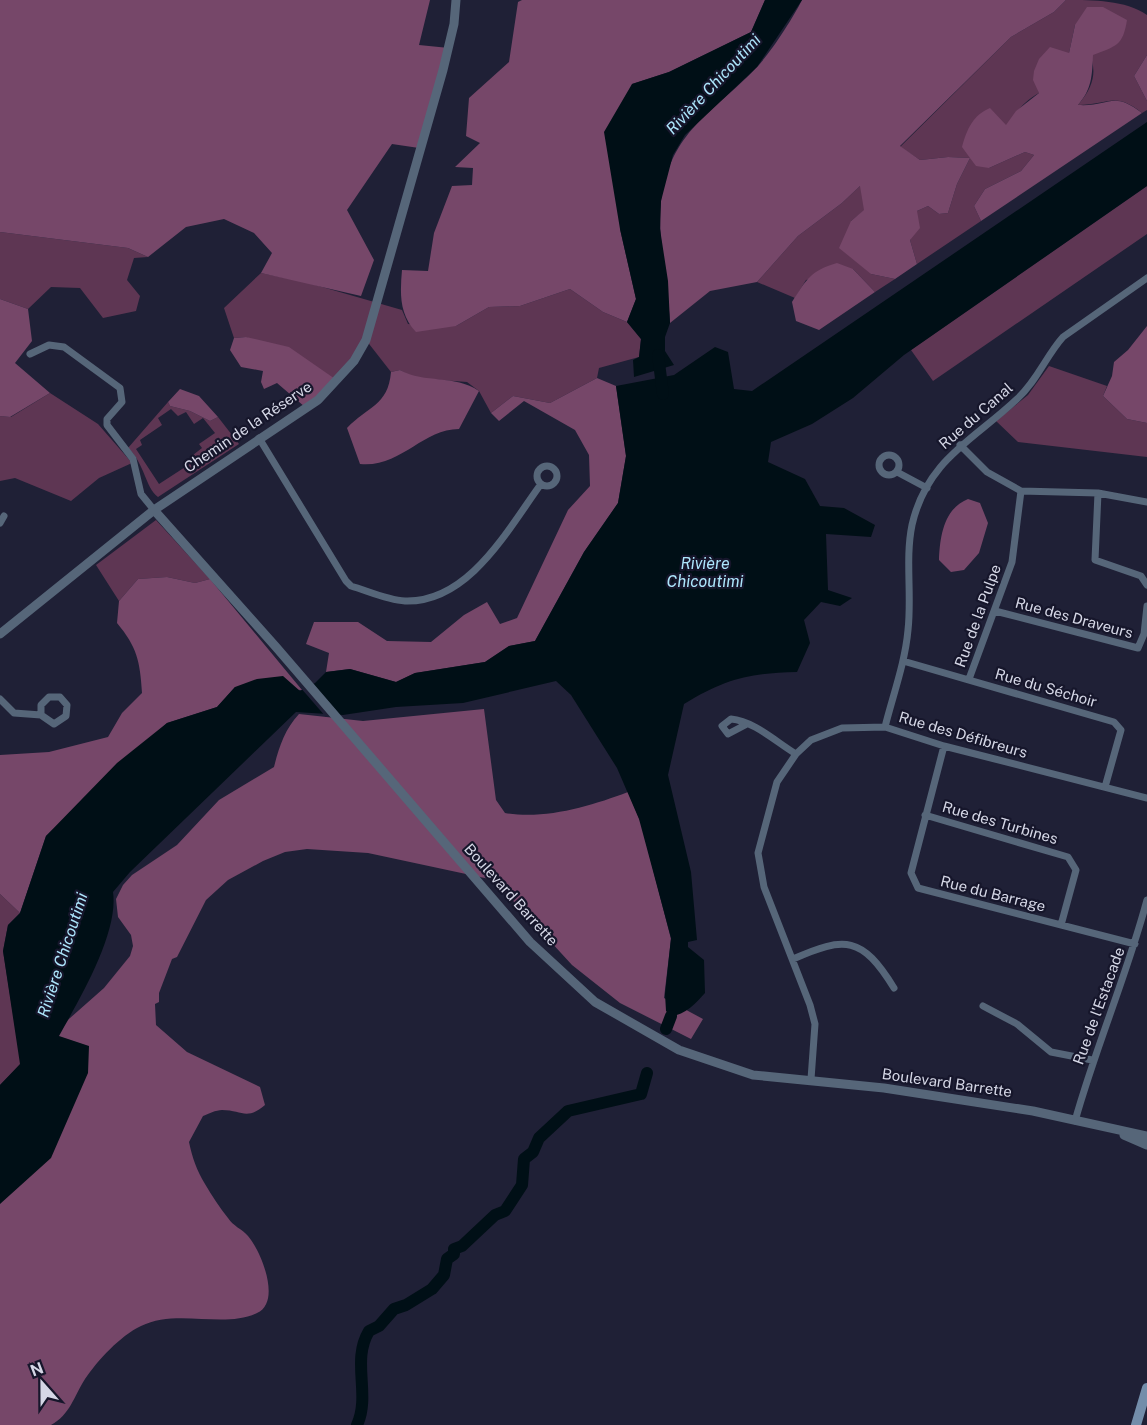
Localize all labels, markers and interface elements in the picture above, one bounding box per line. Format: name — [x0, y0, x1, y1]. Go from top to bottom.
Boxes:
water label: Rivière Chicoutimi — [662, 30, 765, 138]
street label: Chemin de la Réserve — [181, 378, 315, 476]
street label: Rue du Canal — [935, 379, 1016, 452]
water label: Rivière Chicoutimi — [667, 554, 743, 591]
street label: Rue de la Pulpe — [951, 562, 1004, 670]
street label: Rue des Draveurs — [1013, 594, 1135, 641]
street label: Rue du Séchoir — [993, 665, 1099, 710]
street label: Rue des Défibreurs — [897, 708, 1029, 761]
street label: Rue des Turbines — [940, 798, 1060, 847]
street label: Boulevard Barrette — [461, 840, 562, 949]
street label: Rue du Barrage — [939, 872, 1047, 915]
water label: Rivière Chicoutimi — [33, 890, 92, 1020]
street label: Rue de l'Estacade — [1069, 945, 1128, 1067]
street label: Boulevard Barrette — [881, 1065, 1013, 1100]
north arrow — [12, 1353, 72, 1413]
text: N — [28, 1358, 46, 1381]

